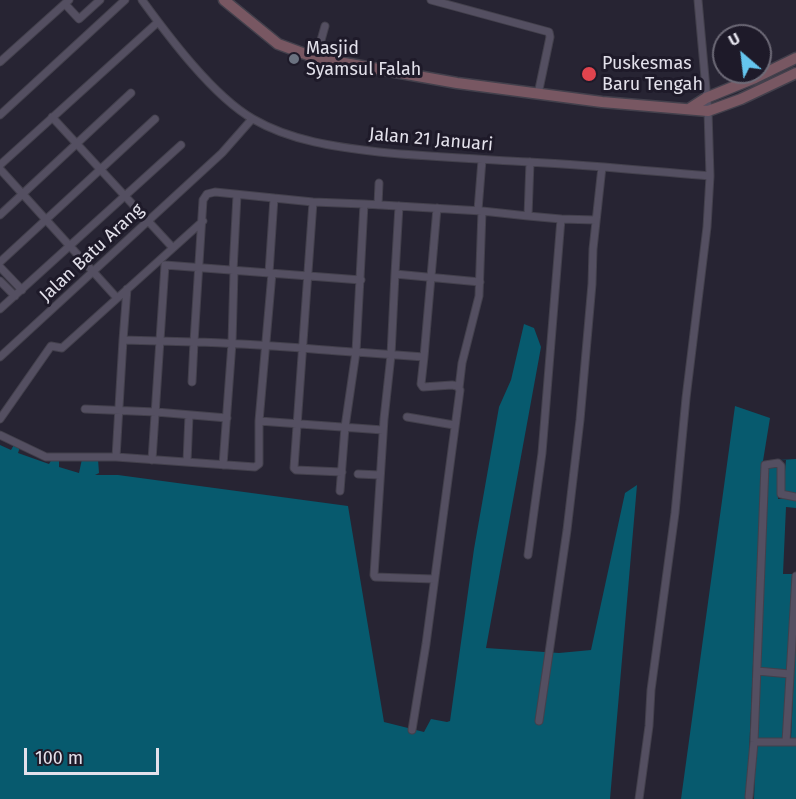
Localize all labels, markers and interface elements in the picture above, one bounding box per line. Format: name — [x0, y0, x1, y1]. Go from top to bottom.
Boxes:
north arrow — [712, 24, 772, 84]
text: U — [725, 29, 743, 50]
place label: Masjid Syamsul Falah — [306, 38, 421, 80]
marker: Masjid Syamsul Falah — [287, 52, 301, 66]
place label: Puskesmas Baru Tengah — [602, 53, 703, 96]
marker: Puskesmas Baru Tengah — [580, 65, 598, 83]
street label: Jalan 21 Januari — [368, 124, 494, 156]
street label: Jalan Batu Arang — [36, 199, 148, 307]
scale bar — [27, 736, 162, 774]
text: 100 m — [35, 747, 83, 769]

